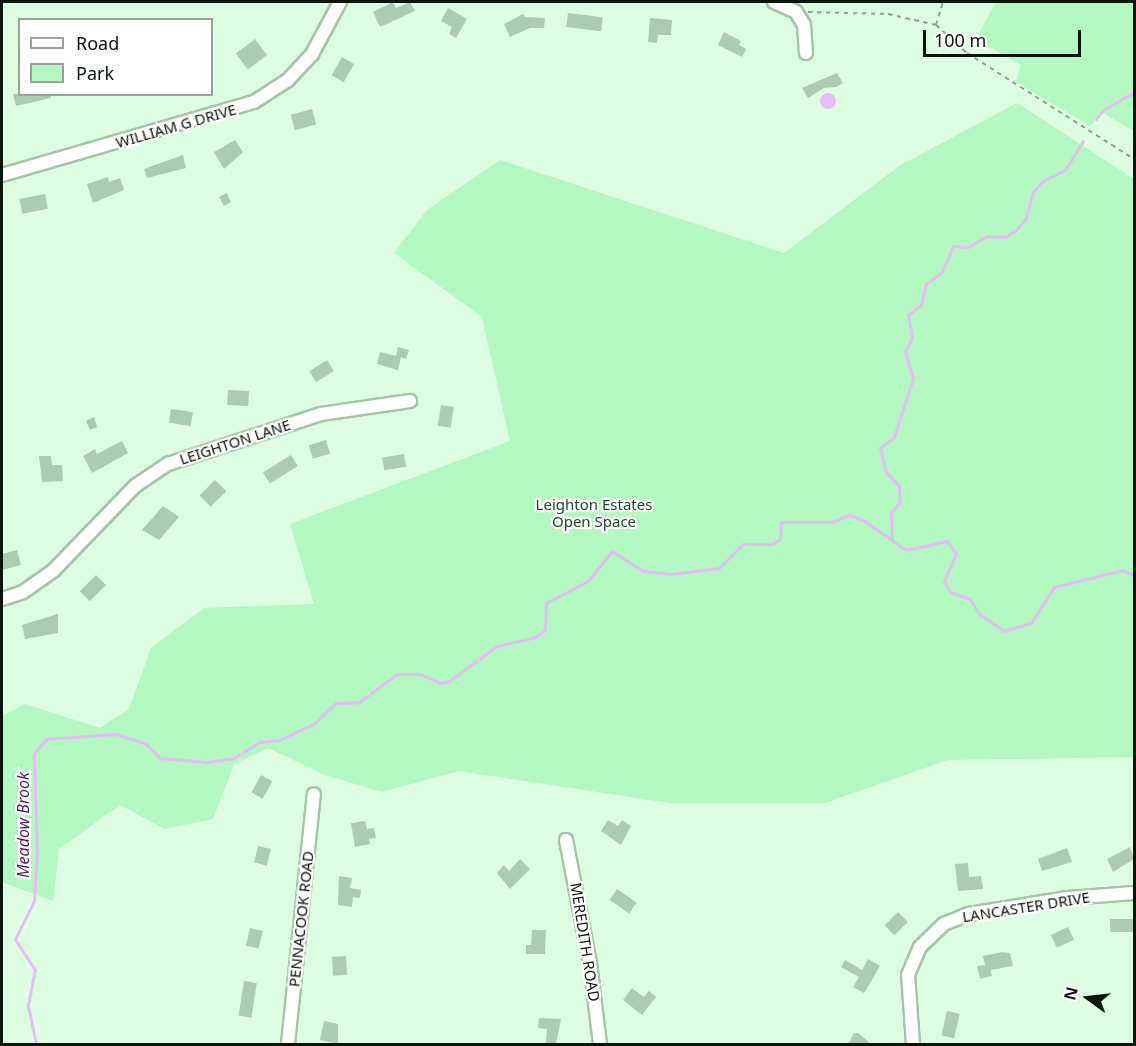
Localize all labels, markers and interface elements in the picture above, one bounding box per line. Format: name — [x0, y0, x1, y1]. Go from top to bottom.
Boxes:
legend — [18, 18, 213, 96]
scale bar — [926, 18, 1084, 56]
text: 100 m — [934, 28, 986, 52]
text: Road — [76, 31, 119, 55]
text: Park — [76, 61, 114, 85]
street label: WILLIAM G DRIVE — [114, 100, 238, 152]
street label: LEIGHTON LANE — [177, 416, 293, 468]
park label: Leighton Estates Open Space — [536, 495, 652, 530]
water label: Meadow Brook — [13, 772, 33, 878]
street label: PENNACOOK ROAD — [285, 850, 317, 988]
street label: MEREDITH ROAD — [567, 881, 603, 1003]
street label: LANCASTER DRIVE — [961, 888, 1091, 926]
north arrow — [1058, 968, 1118, 1028]
text: N — [1058, 984, 1083, 1002]

